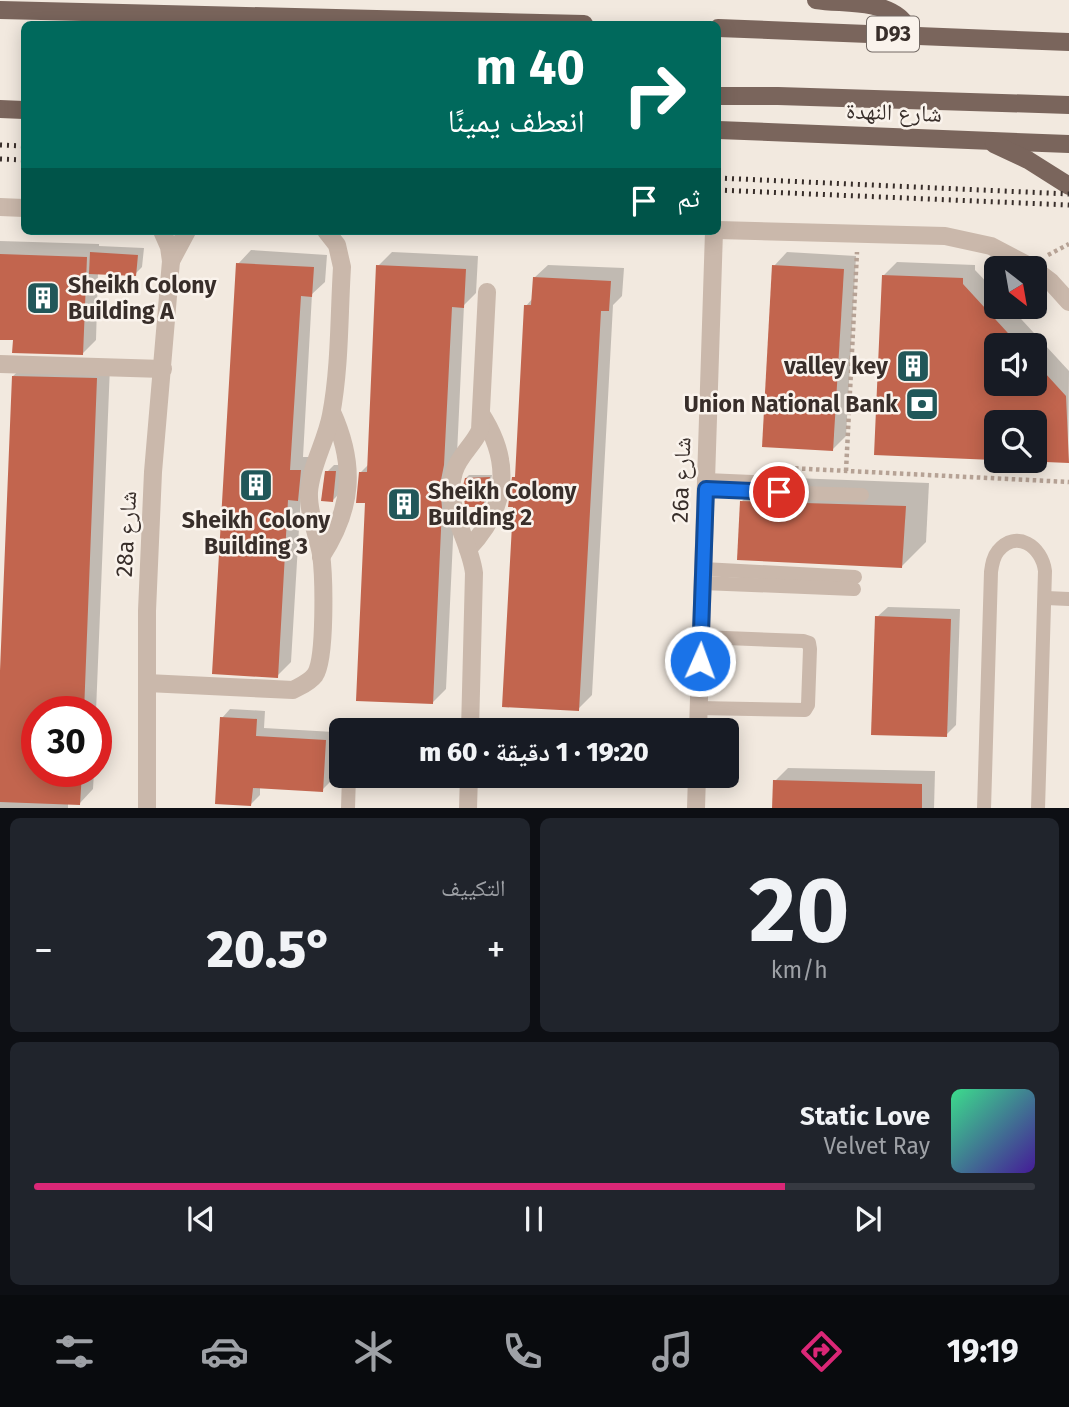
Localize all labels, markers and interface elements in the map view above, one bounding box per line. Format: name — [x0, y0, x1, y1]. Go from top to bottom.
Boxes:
road number: D93 — [867, 16, 919, 52]
text: 40 m — [476, 38, 585, 97]
icon: right — [609, 49, 700, 140]
street label: شارع النهدة — [846, 96, 942, 129]
text: انعطف يمينًا — [447, 102, 585, 140]
icon: arrive — [625, 182, 663, 220]
text: ثم — [677, 183, 700, 214]
north arrow — [984, 256, 1046, 318]
map controls — [984, 256, 1047, 473]
place label: Sheikh Colony Building A — [68, 271, 218, 325]
building icon: Sheikh Colony Building A — [24, 279, 62, 317]
button: sound — [984, 333, 1047, 396]
building icon: valley key — [894, 347, 932, 385]
place label: valley key — [783, 352, 889, 380]
bank icon: Union National Bank — [903, 385, 941, 423]
place label: Union National Bank — [684, 390, 898, 418]
button: search — [984, 410, 1047, 473]
street label: 26a شارع — [666, 437, 697, 523]
pin — [749, 462, 809, 522]
building icon: Sheikh Colony Building 3 — [237, 466, 275, 504]
icon: arrive — [760, 473, 798, 511]
place label: Sheikh Colony Building 2 — [428, 477, 578, 531]
building icon: Sheikh Colony Building 2 — [385, 485, 423, 523]
street label: 28a شارع — [110, 490, 143, 578]
place label: Sheikh Colony Building 3 — [182, 506, 331, 560]
position arrow — [663, 624, 737, 698]
speed limit sign: 30 — [21, 696, 112, 787]
text: 19:20 · 1 دقيقة · 60 m — [419, 737, 649, 768]
text: 20 — [749, 856, 849, 965]
text: التكييف — [441, 874, 506, 902]
text: 20.5° — [207, 918, 333, 981]
text: − — [34, 927, 53, 973]
text: + — [487, 927, 505, 973]
text: km/h — [771, 956, 828, 984]
text: Static Love — [800, 1101, 930, 1132]
text: Velvet Ray — [823, 1132, 930, 1160]
icon: previous — [182, 1200, 220, 1238]
icon: pause — [515, 1200, 553, 1238]
icon: next — [849, 1200, 887, 1238]
icon: filters — [50, 1327, 99, 1376]
icon: car — [200, 1327, 249, 1376]
icon: climate — [349, 1327, 398, 1376]
icon: phone — [498, 1327, 547, 1376]
icon: music — [648, 1327, 697, 1376]
icon: directions — [797, 1327, 846, 1376]
text: 19:19 — [947, 1332, 1019, 1370]

